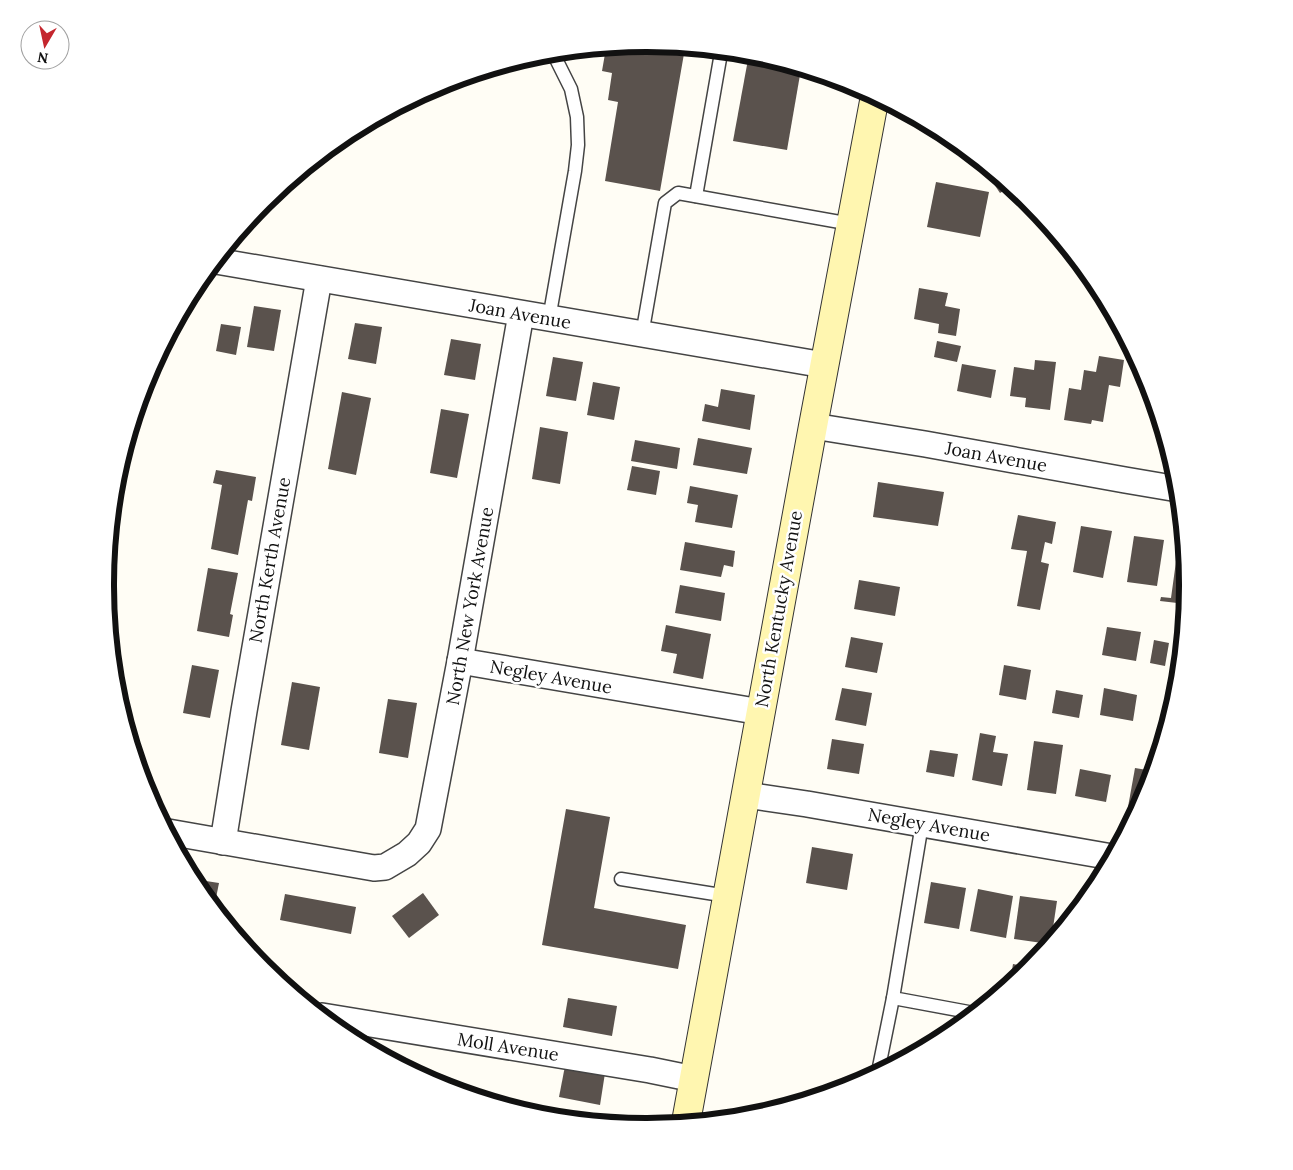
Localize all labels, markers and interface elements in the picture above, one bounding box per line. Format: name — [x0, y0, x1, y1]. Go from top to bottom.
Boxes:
north arrow — [20, 20, 70, 70]
text: N — [36, 48, 50, 68]
street label: Joan Avenue — [466, 293, 573, 334]
street label: Joan Avenue — [942, 436, 1049, 477]
street label: North Kerth Avenue — [244, 475, 295, 645]
street label: North New York Avenue — [441, 505, 498, 707]
street label: North Kentucky Avenue — [750, 509, 807, 709]
street label: Negley Avenue — [488, 654, 614, 699]
street label: Negley Avenue — [866, 802, 992, 847]
street label: Moll Avenue — [456, 1027, 561, 1066]

